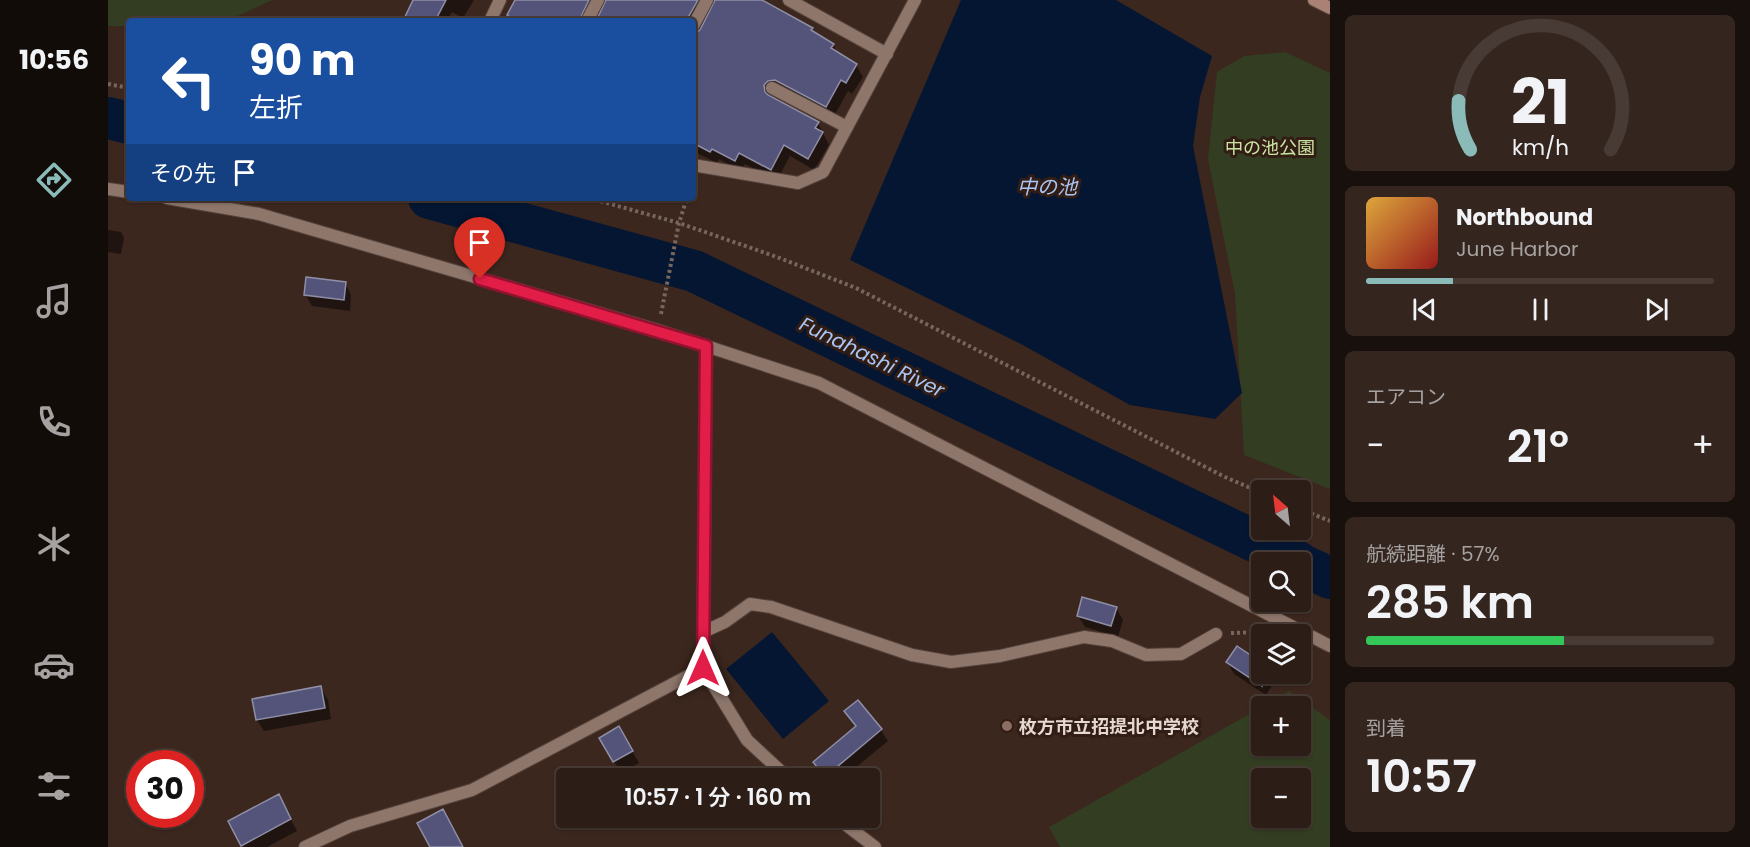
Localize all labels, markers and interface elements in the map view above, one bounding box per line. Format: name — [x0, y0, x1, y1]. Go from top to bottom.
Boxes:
text: 90 m — [249, 31, 356, 90]
text: 10:56 — [19, 41, 89, 78]
icon: left — [150, 42, 228, 120]
text: 21 — [1510, 58, 1570, 146]
text: 左折 — [249, 89, 303, 126]
text: km/h — [1511, 132, 1569, 163]
park label: 中の池公園 — [1225, 135, 1315, 160]
icon: arrive — [228, 156, 261, 189]
text: その先 — [150, 158, 216, 189]
icon: directions — [33, 159, 75, 201]
water label: 中の池 — [1017, 173, 1079, 201]
text: Northbound — [1456, 202, 1593, 233]
pin — [454, 217, 505, 279]
icon: arrive — [463, 226, 496, 259]
text: June Harbor — [1456, 235, 1579, 263]
icon: music — [33, 280, 75, 322]
icon: previous — [1408, 293, 1441, 326]
icon: pause — [1524, 293, 1557, 326]
icon: next — [1640, 293, 1673, 326]
water label: Funahashi River — [795, 310, 950, 404]
text: エアコン — [1366, 383, 1446, 411]
icon: phone — [33, 401, 75, 443]
text: 21° — [1507, 415, 1569, 478]
text: − — [1366, 422, 1384, 469]
text: + — [1691, 422, 1714, 469]
north arrow — [1251, 480, 1311, 540]
map controls — [1251, 480, 1311, 828]
icon: climate — [33, 523, 75, 565]
text: 航続距離 · 57% — [1366, 540, 1500, 568]
button: search — [1251, 552, 1311, 612]
text: 285 km — [1366, 571, 1534, 634]
button: layers — [1251, 624, 1311, 684]
position arrow — [671, 636, 735, 700]
icon: car — [33, 644, 75, 686]
button: + — [1251, 696, 1311, 756]
place label: 枚方市立招提北中学校 — [1019, 714, 1199, 739]
text: 到着 — [1366, 714, 1406, 742]
marker: 枚方市立招提北中学校 — [1000, 719, 1014, 733]
text: 10:57 — [1366, 745, 1477, 808]
speed limit sign: 30 — [126, 750, 204, 828]
icon: filters — [33, 765, 75, 807]
button: − — [1251, 768, 1311, 828]
text: 10:57 · 1 分 · 160 m — [625, 782, 811, 813]

